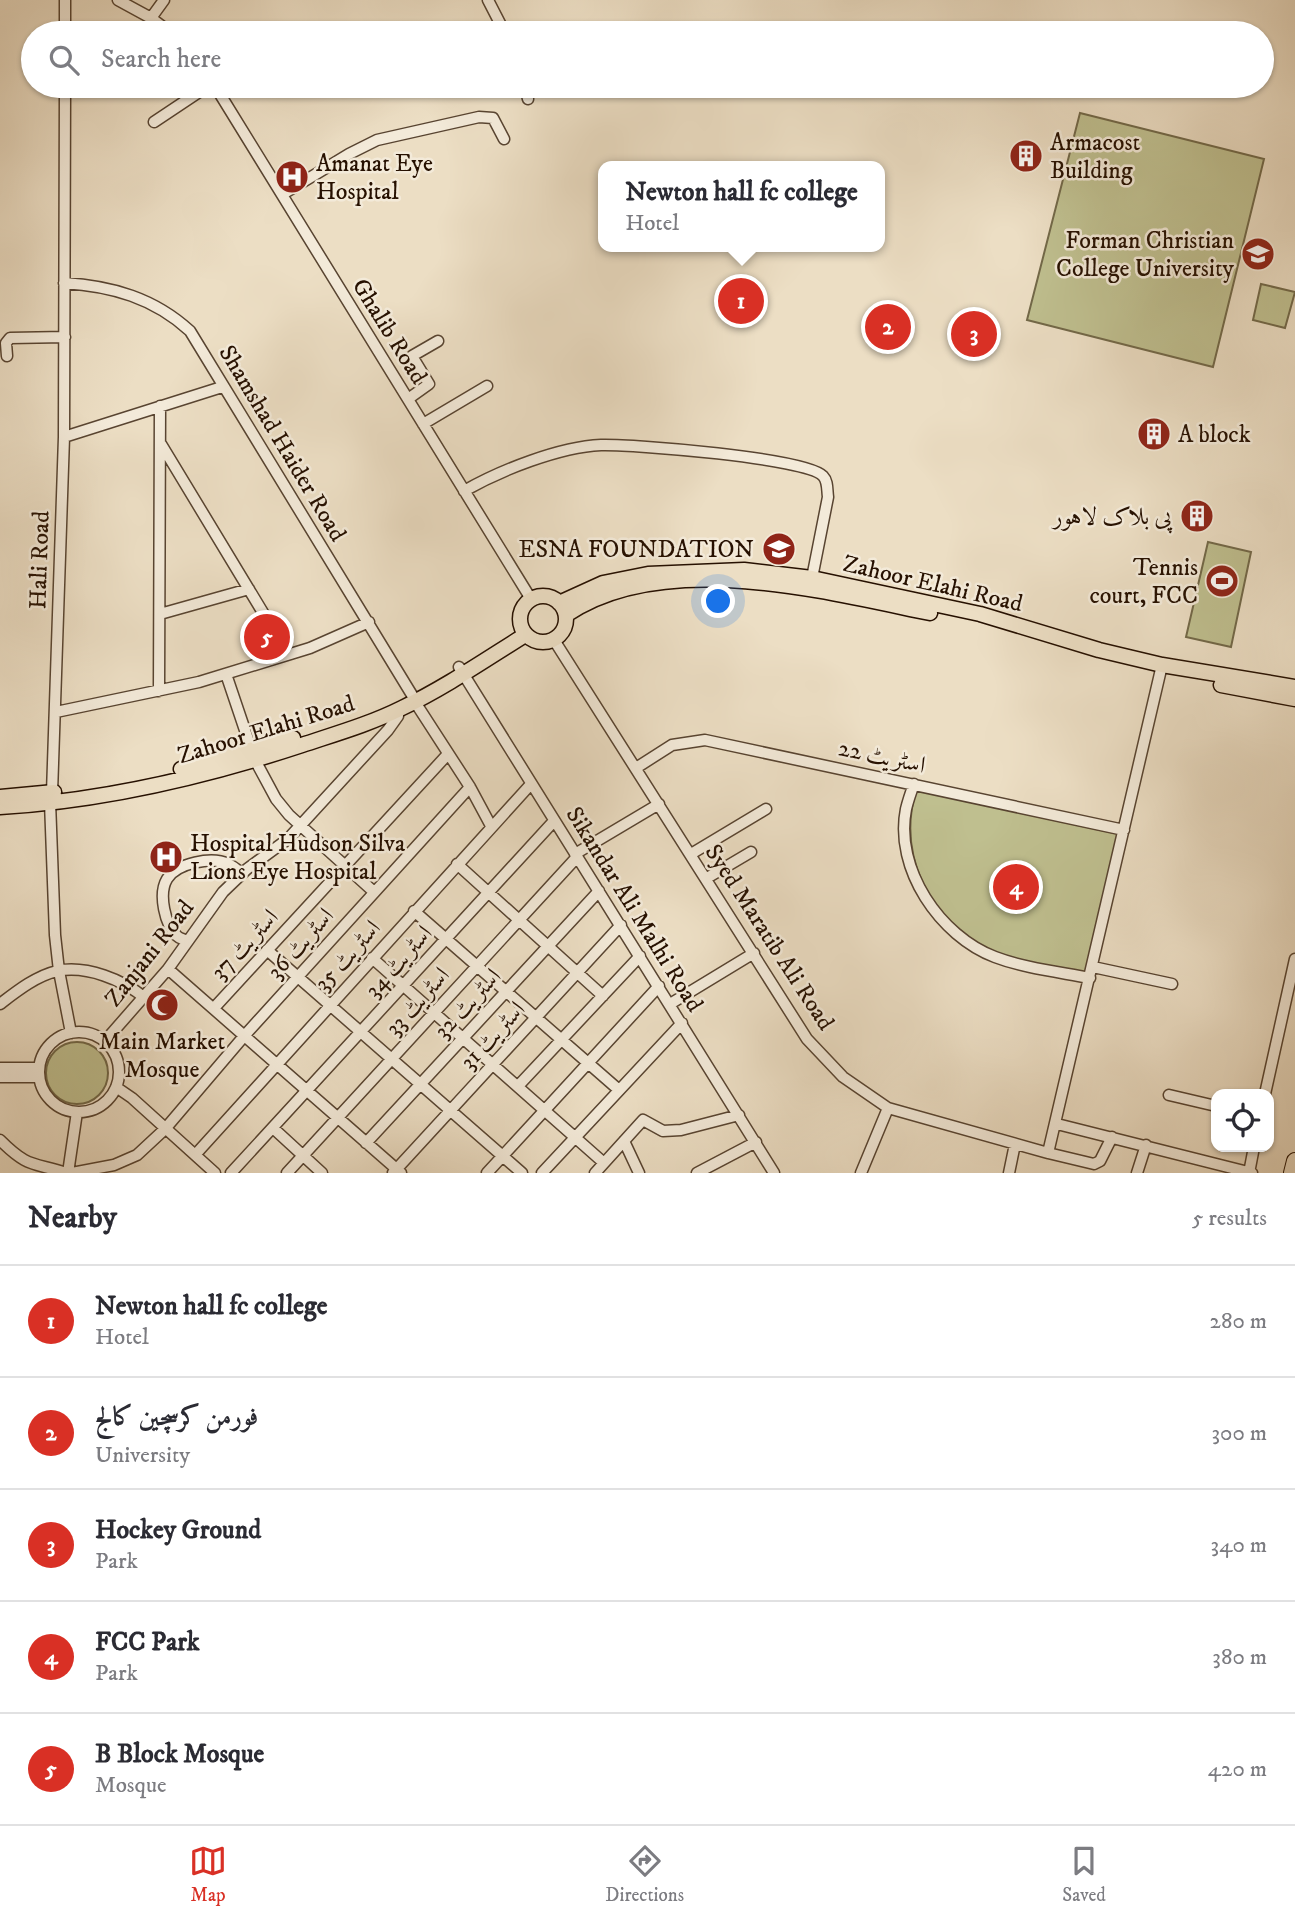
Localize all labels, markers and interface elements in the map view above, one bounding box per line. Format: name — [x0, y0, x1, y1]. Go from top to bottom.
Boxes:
search box — [21, 21, 1274, 98]
icon: search — [45, 41, 83, 79]
text: Search here — [101, 43, 221, 76]
place label: Armacost Building — [1050, 128, 1140, 186]
building icon: Armacost Building — [1007, 137, 1045, 175]
place label: Amanat Eye Hospital — [316, 149, 433, 207]
hospital icon: Amanat Eye Hospital — [273, 158, 311, 196]
popup — [598, 161, 885, 252]
text: Newton hall fc college — [625, 176, 858, 209]
text: Hotel — [625, 209, 679, 238]
place label: Forman Christian College University — [1056, 226, 1235, 284]
school or university icon: Forman Christian College University — [1239, 235, 1277, 273]
street label: Ghalib Road — [345, 273, 433, 390]
pin: 1 — [718, 275, 764, 327]
pin: 2 — [865, 301, 911, 353]
pin: 3 — [951, 308, 997, 360]
street label: Shamshad Haider Road — [212, 340, 353, 547]
building icon: A block — [1135, 415, 1173, 453]
place label: A block — [1178, 420, 1251, 450]
building icon: پی بلاک لاہور — [1178, 497, 1216, 535]
place label: پی بلاک لاہور — [1051, 502, 1173, 534]
street label: Hali Road — [23, 510, 57, 610]
school or university icon: ESNA FOUNDATION — [760, 530, 798, 568]
place label: ESNA FOUNDATION — [518, 535, 754, 565]
street label: Zahoor Elahi Road — [840, 549, 1026, 619]
place label: Tennis court, FCC — [1090, 553, 1198, 611]
sports icon: Tennis court, FCC — [1203, 562, 1241, 600]
your location — [701, 584, 735, 618]
pin: 5 — [244, 611, 290, 663]
street label: Zahoor Elahi Road — [174, 689, 358, 771]
street label: اسٹریٹ 22 — [835, 733, 928, 781]
street label: Sikandar Ali Malhi Road — [559, 801, 710, 1018]
place label: Hospital Hudson Silva Lions Eye Hospital — [190, 829, 406, 887]
hospital icon: Hospital Hudson Silva Lions Eye Hospital — [147, 838, 185, 876]
street label: Syed Maratib Ali Road — [698, 839, 841, 1036]
pin: 4 — [993, 861, 1039, 913]
street label: Zanjani Road — [99, 894, 201, 1013]
street label: اسٹریٹ 36 — [261, 902, 341, 986]
street label: اسٹریٹ 37 — [204, 903, 285, 986]
street label: اسٹریٹ 35 — [308, 914, 388, 998]
street label: اسٹریٹ 34 — [358, 919, 439, 1004]
street label: اسٹریٹ 33 — [379, 961, 457, 1042]
street label: اسٹریٹ 32 — [428, 962, 508, 1045]
mosque icon: Main Market Mosque — [143, 986, 181, 1024]
street label: اسٹریٹ 31 — [454, 995, 532, 1076]
place label: Main Market Mosque — [99, 1027, 225, 1085]
map controls — [1211, 1089, 1274, 1152]
button: locate — [1211, 1089, 1274, 1152]
text: Nearby — [28, 1200, 117, 1237]
text: 5 results — [1192, 1204, 1267, 1233]
text: Newton hall fc college — [95, 1290, 328, 1323]
text: 1 — [47, 1307, 55, 1336]
text: 280 m — [1210, 1307, 1267, 1336]
text: Hotel — [95, 1323, 149, 1352]
text: فورمن کرسچین کالج — [95, 1401, 258, 1434]
text: 2 — [45, 1419, 57, 1448]
text: 300 m — [1211, 1419, 1267, 1448]
text: University — [95, 1441, 190, 1470]
text: Hockey Ground — [95, 1514, 261, 1547]
text: 3 — [47, 1531, 55, 1560]
text: 340 m — [1211, 1531, 1267, 1560]
text: Park — [95, 1547, 138, 1576]
text: FCC Park — [95, 1626, 200, 1659]
text: 4 — [44, 1643, 58, 1672]
text: 380 m — [1212, 1643, 1267, 1672]
text: Park — [95, 1659, 138, 1688]
text: B Block Mosque — [95, 1738, 264, 1771]
text: 5 — [45, 1755, 57, 1784]
text: 420 m — [1208, 1755, 1267, 1784]
text: Mosque — [95, 1771, 167, 1800]
tab: Map — [189, 1842, 227, 1907]
tab: Directions — [605, 1842, 684, 1907]
tab: Saved — [1062, 1842, 1106, 1907]

